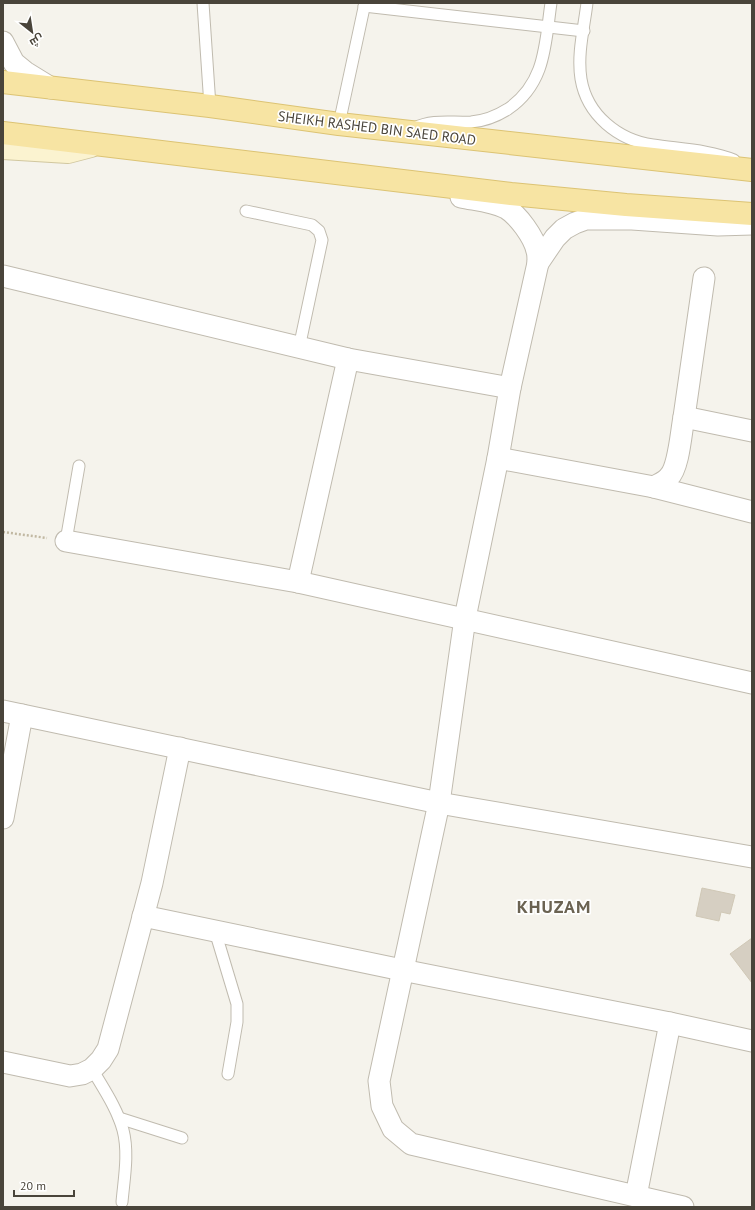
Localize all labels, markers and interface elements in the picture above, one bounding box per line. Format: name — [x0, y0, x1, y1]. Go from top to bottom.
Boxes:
north arrow — [12, 12, 52, 52]
text: ش — [27, 31, 47, 50]
street label: SHEIKH RASHED BIN SAED ROAD — [277, 107, 477, 149]
district label: KHUZAM — [517, 895, 591, 918]
scale bar — [14, 1172, 74, 1198]
text: 20 m — [20, 1178, 46, 1193]

